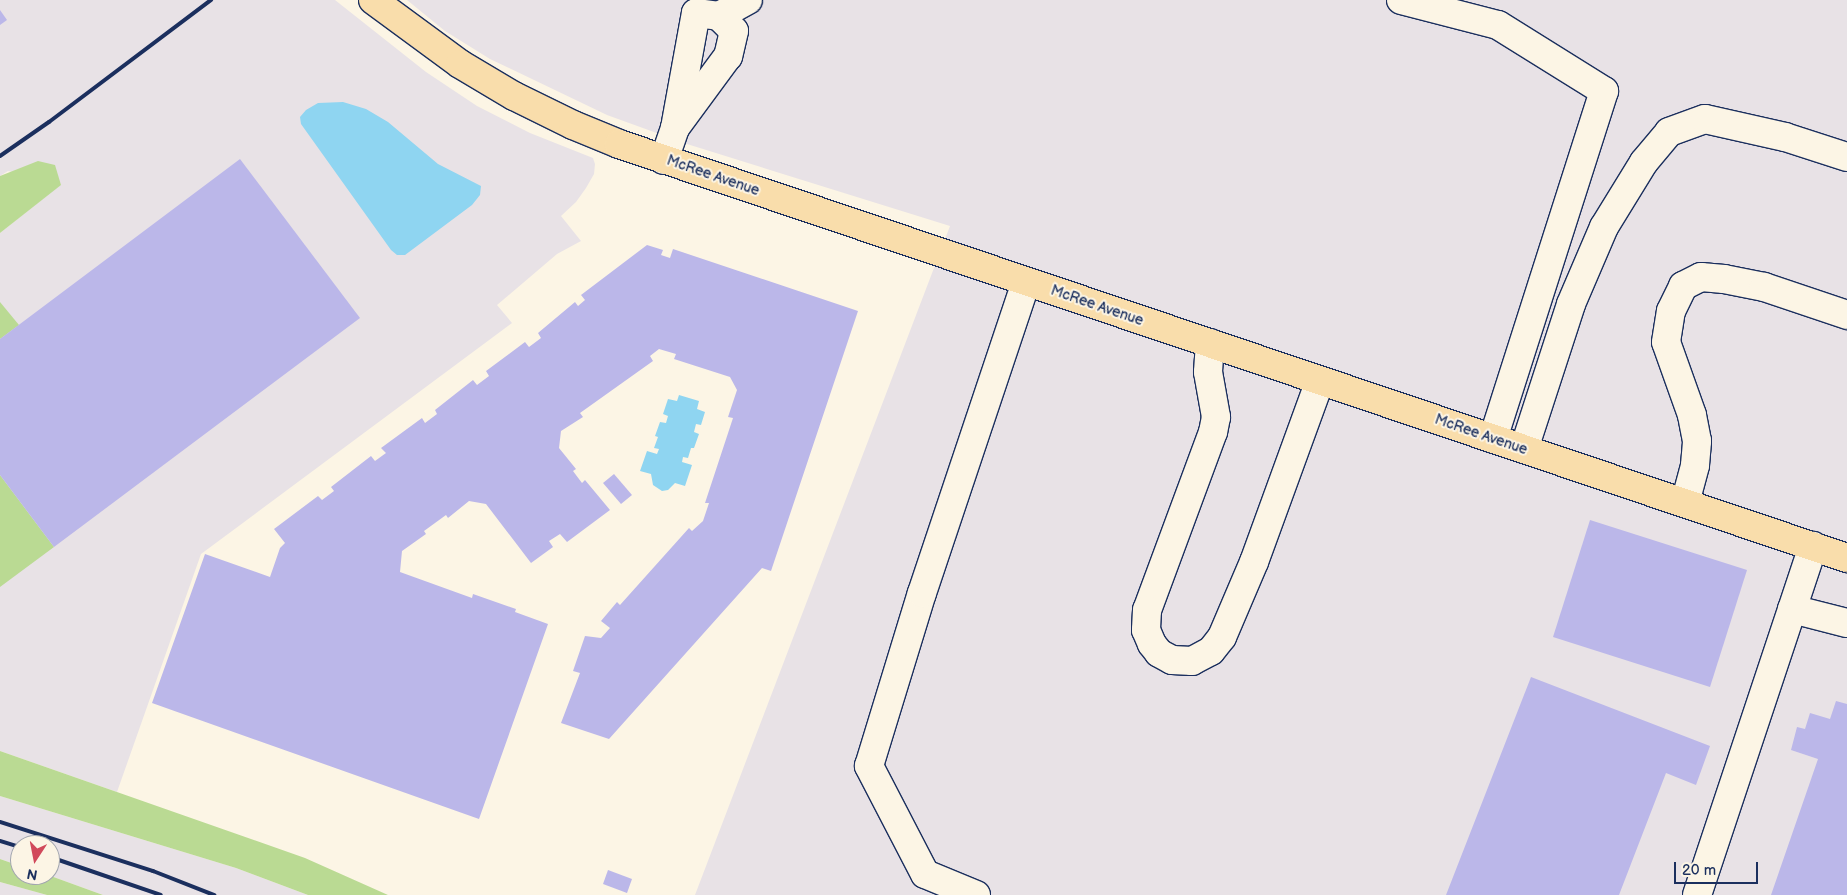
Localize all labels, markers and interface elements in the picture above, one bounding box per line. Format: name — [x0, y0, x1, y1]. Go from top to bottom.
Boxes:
street label: McRee Avenue — [664, 152, 762, 200]
street label: McRee Avenue — [1048, 282, 1146, 330]
street label: McRee Avenue — [1432, 411, 1530, 459]
north arrow — [10, 835, 60, 885]
scale bar — [1677, 852, 1761, 884]
text: 20 m — [1682, 861, 1716, 880]
text: N — [25, 865, 39, 884]

